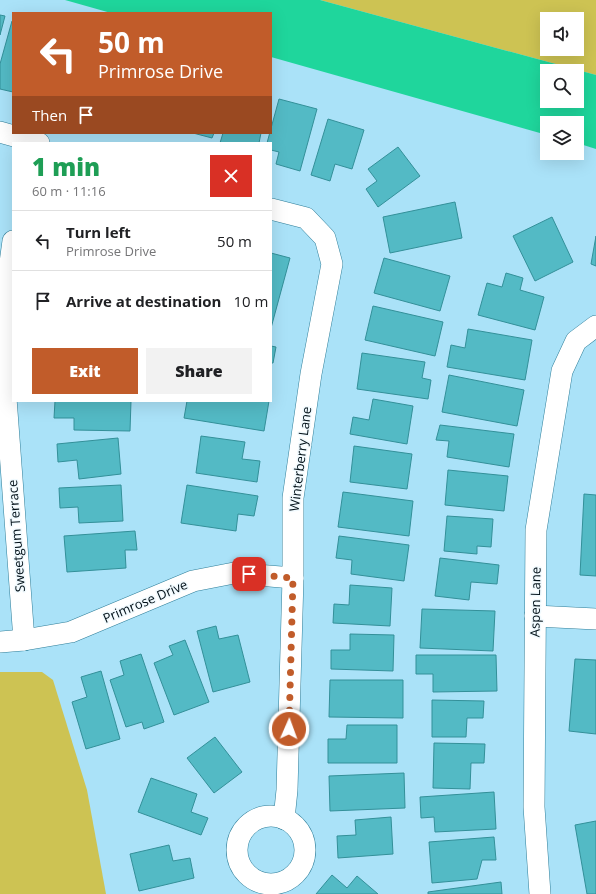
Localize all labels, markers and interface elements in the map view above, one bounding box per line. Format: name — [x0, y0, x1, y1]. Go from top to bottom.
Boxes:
map controls — [540, 12, 584, 160]
button: sound — [540, 12, 584, 56]
text: 50 m — [98, 23, 165, 61]
icon: left — [32, 28, 84, 80]
text: Primrose Drive — [98, 59, 223, 83]
button: search — [540, 64, 584, 108]
icon: arrive — [75, 104, 97, 126]
text: Then — [32, 105, 67, 125]
button: layers — [540, 116, 584, 160]
text: 1 min — [32, 150, 100, 183]
button: close — [210, 155, 252, 197]
text: 60 m · 11:16 — [32, 182, 106, 200]
text: Turn left — [66, 222, 131, 242]
icon: left — [32, 230, 54, 252]
text: 50 m — [217, 231, 252, 251]
text: Primrose Drive — [66, 242, 156, 260]
icon: arrive — [32, 290, 54, 312]
text: Arrive at destination — [66, 291, 221, 311]
text: 10 m — [233, 291, 268, 311]
button: Exit — [32, 348, 138, 394]
button: Share — [146, 348, 252, 394]
street label: Winterberry Lane — [285, 406, 315, 512]
street label: Sweetgum Terrace — [3, 479, 29, 593]
pin — [232, 557, 266, 591]
icon: arrive — [238, 563, 260, 585]
street label: Aspen Lane — [525, 567, 545, 637]
street label: Primrose Drive — [100, 575, 190, 627]
position arrow — [268, 708, 310, 750]

